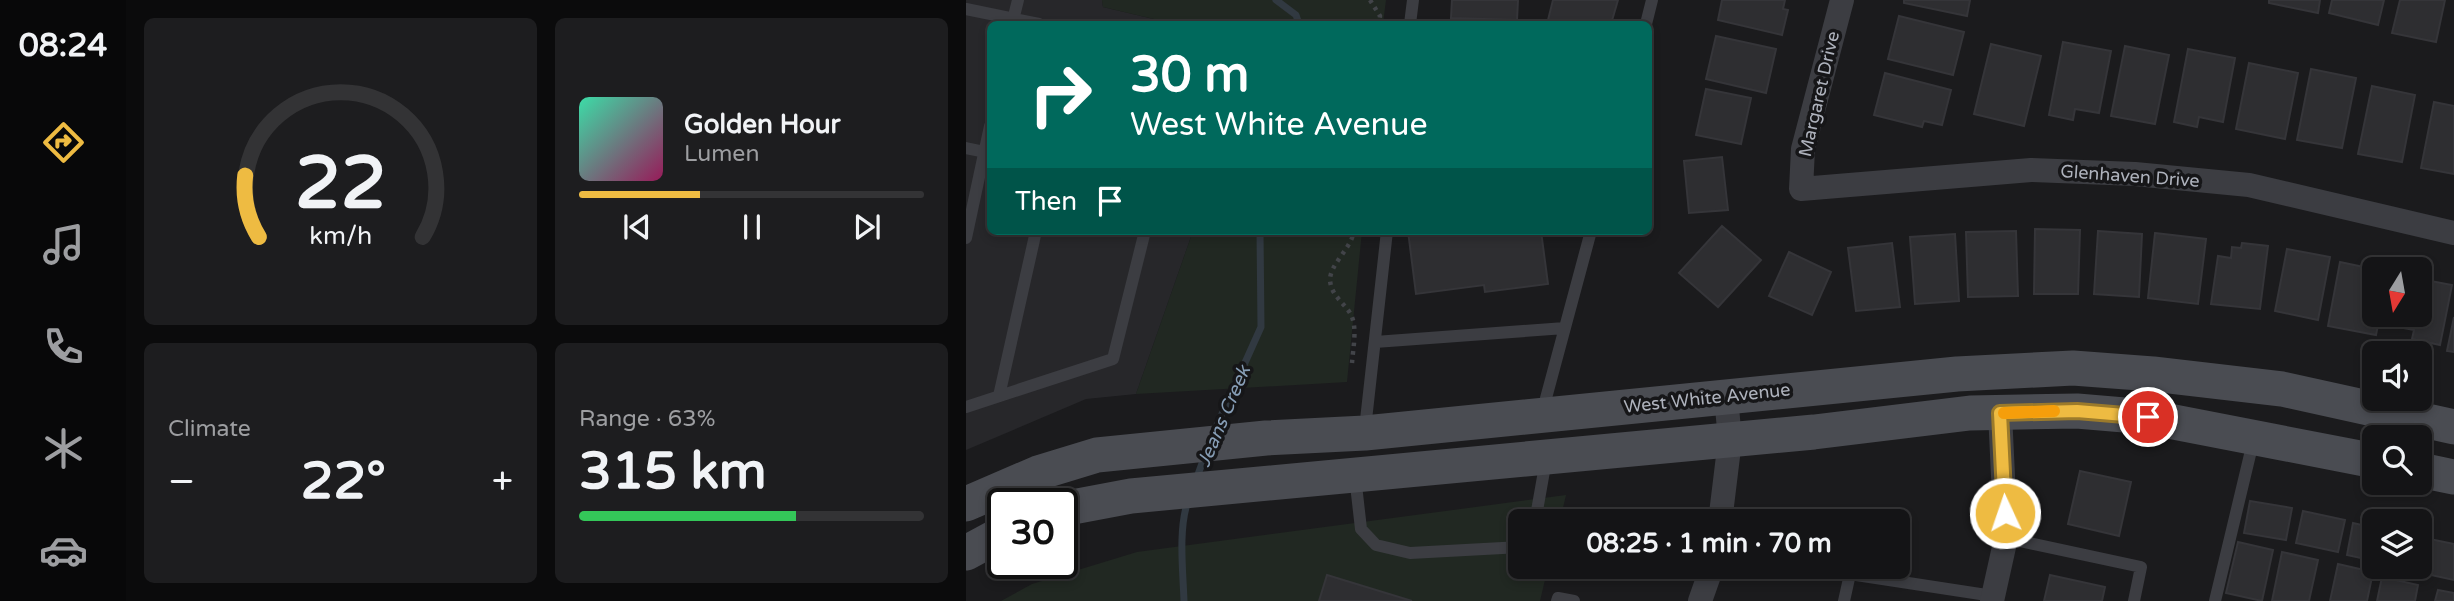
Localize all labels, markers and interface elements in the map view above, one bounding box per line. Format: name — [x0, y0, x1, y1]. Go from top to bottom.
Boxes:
text: 08:24 — [19, 27, 107, 65]
street label: Margaret Drive — [1794, 29, 1844, 159]
text: 30 m — [1130, 46, 1249, 105]
icon: right — [1015, 49, 1106, 140]
text: West White Avenue — [1130, 106, 1428, 144]
text: Golden Hour — [684, 109, 841, 140]
icon: directions — [39, 118, 88, 167]
text: Lumen — [684, 140, 759, 168]
text: 22 — [295, 141, 386, 229]
street label: Glenhaven Drive — [2060, 160, 2200, 192]
icon: arrive — [1091, 182, 1129, 220]
text: Then — [1015, 186, 1077, 217]
icon: previous — [618, 208, 656, 246]
icon: pause — [733, 208, 771, 246]
icon: next — [848, 208, 886, 246]
icon: music — [39, 220, 88, 269]
text: km/h — [309, 221, 372, 251]
north arrow — [2362, 257, 2432, 327]
map controls — [2362, 257, 2432, 579]
icon: phone — [39, 322, 88, 371]
button: sound — [2362, 341, 2432, 411]
water label: Jeans Creek — [1193, 361, 1256, 470]
street label: West White Avenue — [1623, 378, 1791, 418]
pin — [2118, 387, 2178, 447]
icon: arrive — [2129, 398, 2167, 436]
text: Range · 63% — [579, 405, 715, 433]
text: Climate — [168, 415, 251, 443]
icon: climate — [39, 424, 88, 473]
button: search — [2362, 425, 2432, 495]
text: 315 km — [579, 440, 767, 503]
text: 22° — [301, 450, 386, 513]
text: − — [168, 459, 195, 505]
text: + — [492, 459, 513, 505]
position arrow — [1968, 476, 2042, 550]
speed limit sign: 30 — [987, 488, 1078, 579]
button: layers — [2362, 509, 2432, 579]
icon: car — [39, 526, 88, 575]
text: 08:25 · 1 min · 70 m — [1586, 528, 1832, 559]

